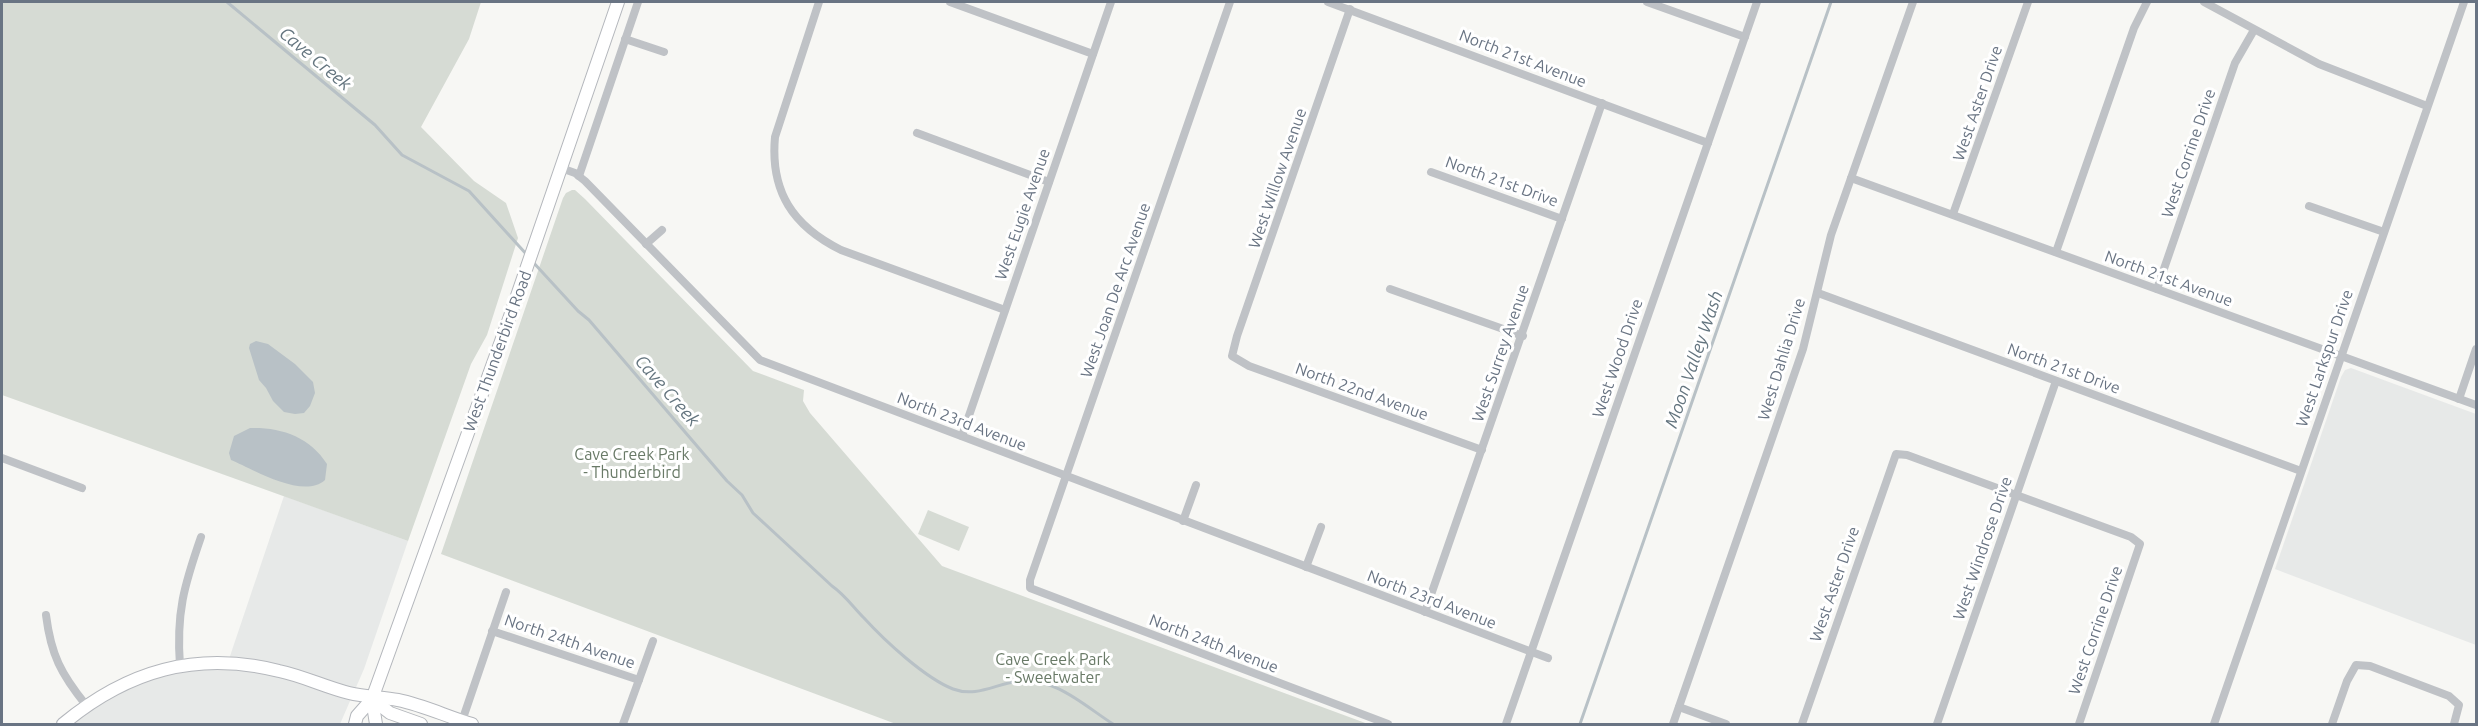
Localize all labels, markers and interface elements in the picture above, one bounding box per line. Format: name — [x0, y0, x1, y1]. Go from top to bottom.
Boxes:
water label: Cave Creek — [276, 22, 357, 94]
street label: North 21st Avenue — [1457, 25, 1589, 91]
street label: West Aster Drive — [1949, 43, 2005, 163]
street label: West Corrine Drive — [2158, 86, 2218, 220]
street label: West Willow Avenue — [1245, 106, 1309, 250]
street label: West Eugie Avenue — [991, 146, 1053, 282]
street label: North 21st Drive — [1443, 152, 1561, 210]
street label: West Joan De Arc Avenue — [1077, 200, 1153, 380]
street label: North 21st Avenue — [2103, 246, 2235, 310]
street label: West Thunderbird Road — [459, 268, 535, 434]
street label: West Surrey Avenue — [1468, 282, 1532, 424]
street label: West Larkspur Drive — [2292, 287, 2356, 429]
water label: Moon Valley Wash — [1660, 288, 1726, 430]
street label: West Wood Drive — [1588, 296, 1646, 420]
street label: West Dahlia Drive — [1754, 296, 1808, 422]
street label: North 21st Drive — [2005, 339, 2123, 397]
water label: Cave Creek — [632, 350, 705, 430]
street label: North 22nd Avenue — [1293, 359, 1431, 423]
street label: North 23rd Avenue — [895, 388, 1029, 454]
park label: Cave Creek Park - Thunderbird — [574, 445, 690, 481]
street label: West Windrose Drive — [1949, 474, 2015, 622]
street label: West Aster Drive — [1806, 524, 1862, 644]
street label: West Corrine Drive — [2065, 563, 2125, 697]
street label: North 23rd Avenue — [1365, 566, 1499, 632]
street label: North 24th Avenue — [502, 610, 638, 672]
street label: North 24th Avenue — [1147, 610, 1281, 676]
park label: Cave Creek Park - Sweetwater — [995, 650, 1111, 686]

